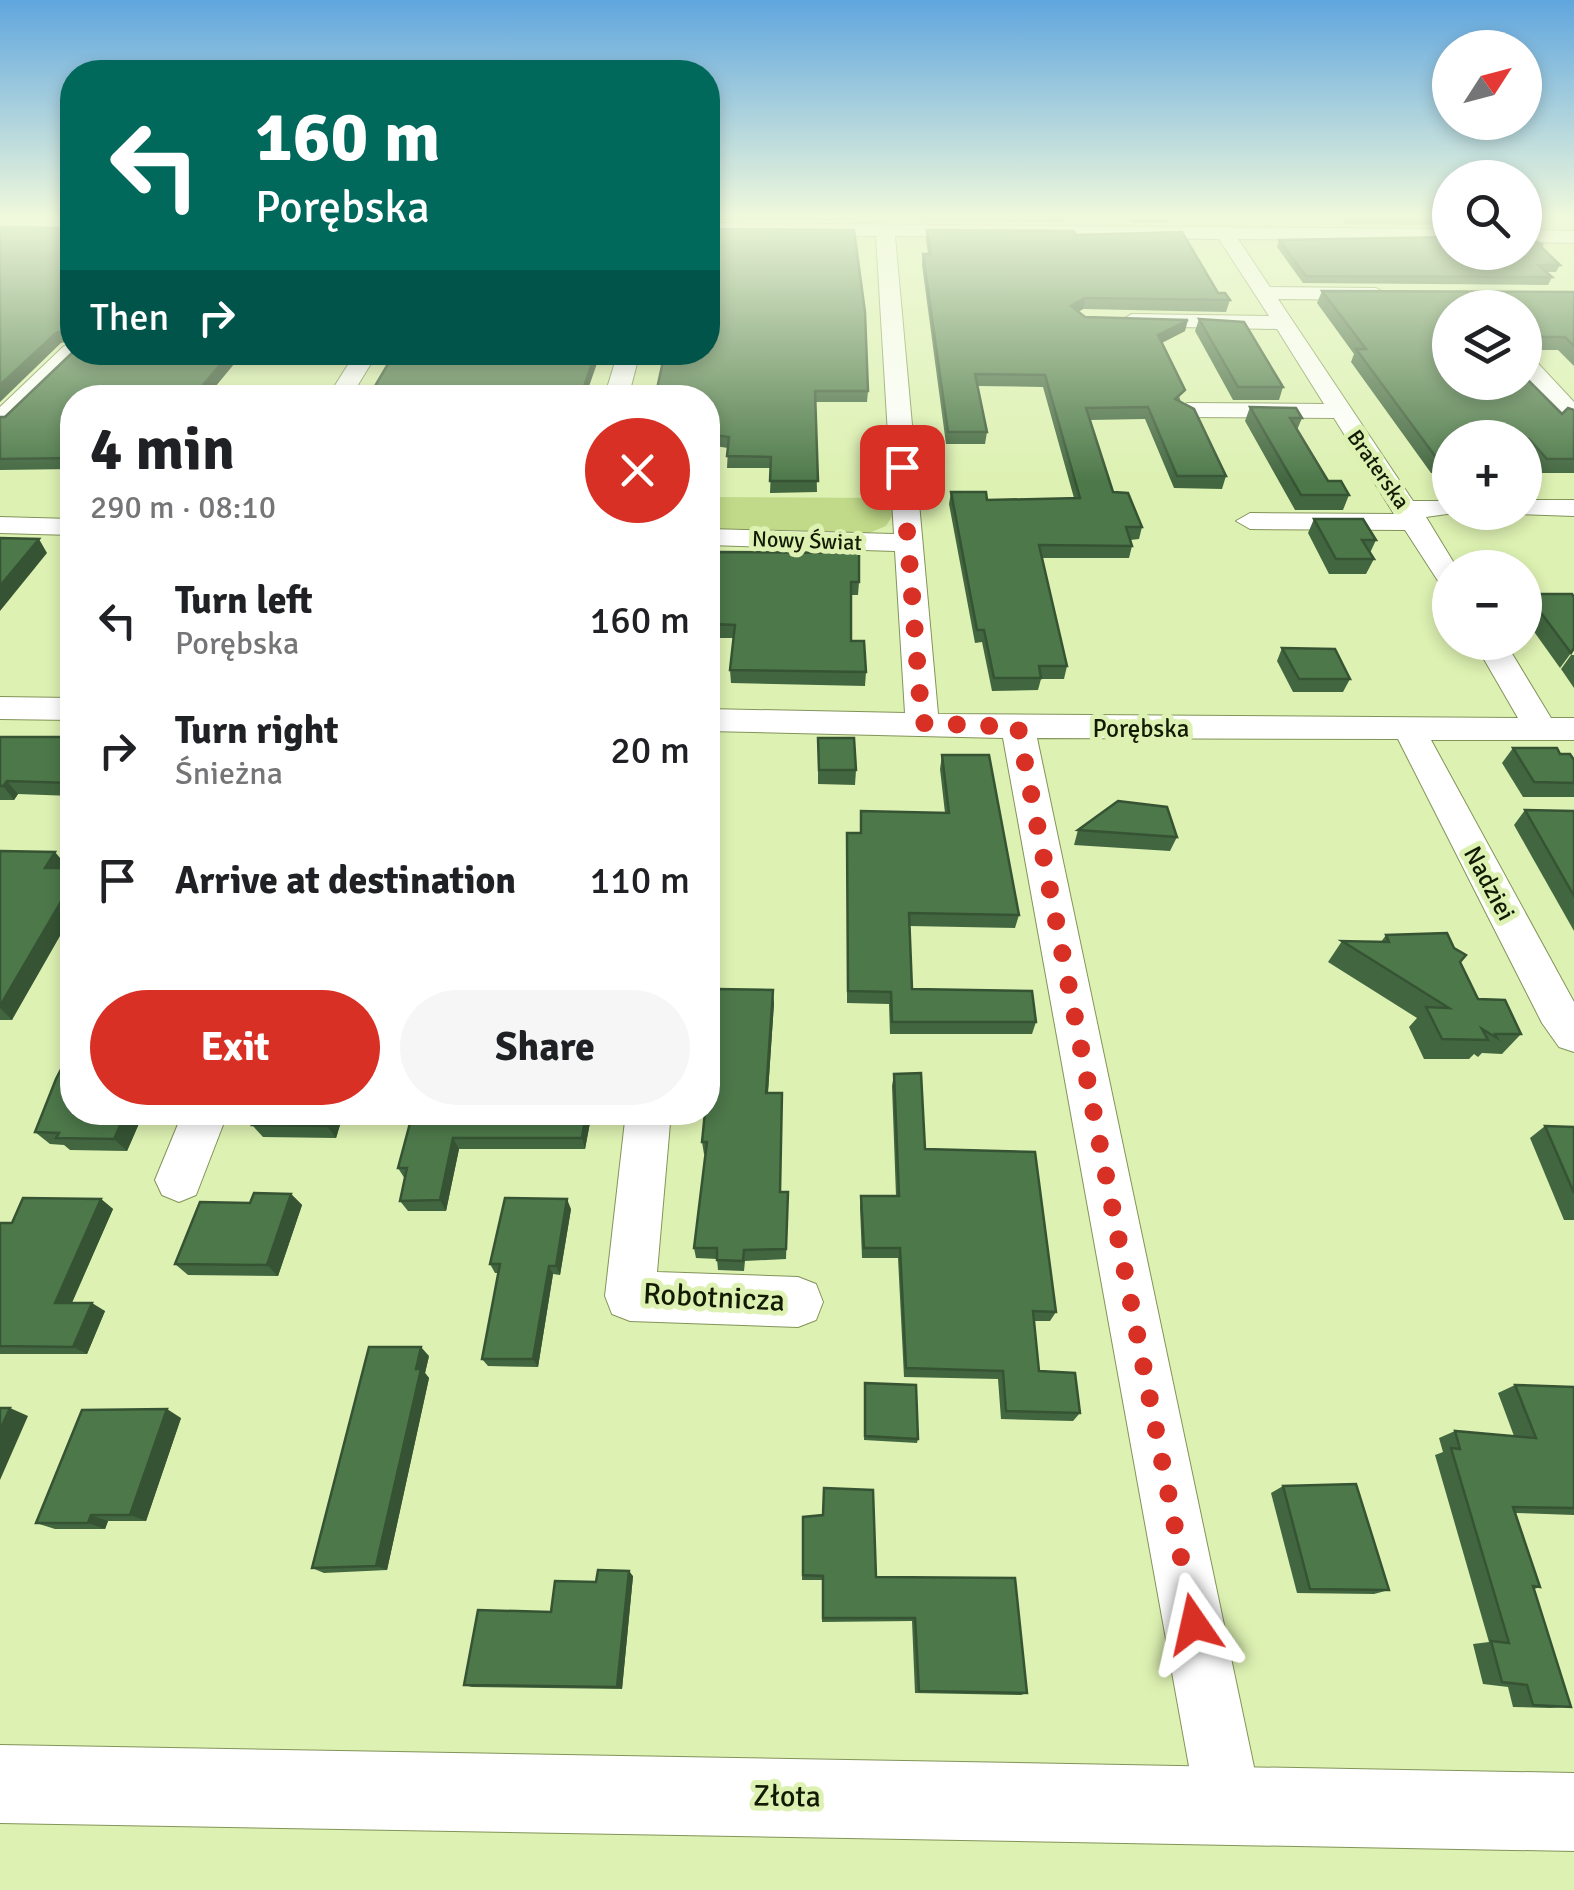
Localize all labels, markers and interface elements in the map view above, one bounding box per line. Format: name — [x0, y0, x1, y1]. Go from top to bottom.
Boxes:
north arrow — [1432, 30, 1542, 140]
map controls — [1432, 30, 1542, 660]
text: 160 m — [255, 94, 440, 180]
icon: left — [90, 100, 220, 230]
button: search — [1432, 160, 1542, 270]
text: Porębska — [255, 180, 430, 235]
icon: right — [189, 290, 244, 345]
button: layers — [1432, 290, 1542, 400]
text: Then — [90, 294, 169, 341]
text: 4 min — [90, 413, 235, 487]
button: close — [585, 418, 690, 523]
button: + — [1432, 420, 1542, 530]
pin — [860, 425, 945, 510]
street label: Braterska — [1342, 425, 1416, 514]
icon: arrive — [875, 440, 930, 495]
text: 290 m · 08:10 — [90, 488, 276, 527]
street label: Nowy Świat — [752, 525, 863, 556]
button: − — [1432, 550, 1542, 660]
text: Turn left — [175, 577, 313, 624]
icon: left — [90, 593, 145, 648]
text: 160 m — [590, 597, 690, 644]
text: Porębska — [175, 624, 299, 663]
text: Turn right — [175, 707, 339, 754]
street label: Porębska — [1092, 713, 1190, 744]
icon: right — [90, 723, 145, 778]
text: 20 m — [610, 727, 690, 774]
text: Śnieżna — [175, 754, 283, 793]
street label: Nadziei — [1457, 841, 1522, 926]
icon: arrive — [90, 853, 145, 908]
text: Arrive at destination — [175, 857, 516, 904]
text: 110 m — [590, 857, 690, 904]
button: Exit — [90, 990, 380, 1105]
button: Share — [400, 990, 690, 1105]
street label: Robotnicza — [642, 1275, 786, 1320]
position arrow — [1142, 1572, 1246, 1676]
street label: Złota — [753, 1777, 821, 1816]

